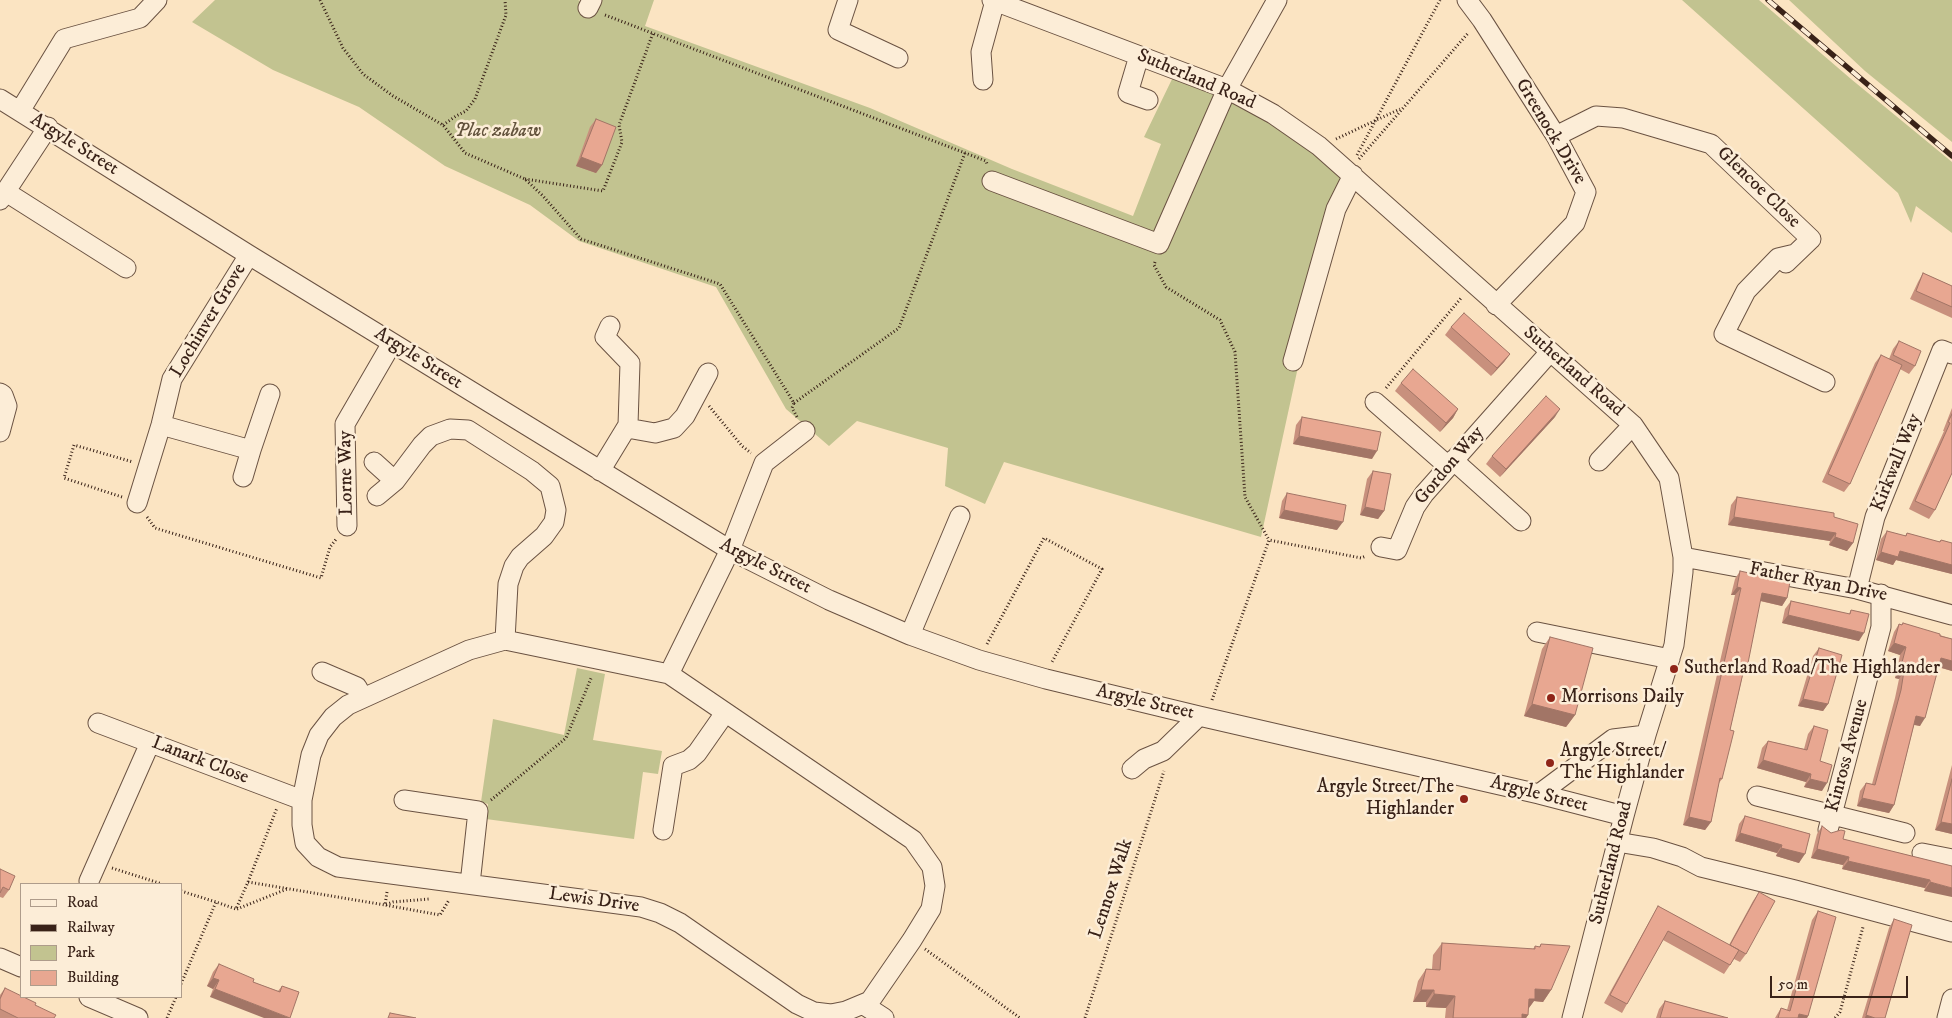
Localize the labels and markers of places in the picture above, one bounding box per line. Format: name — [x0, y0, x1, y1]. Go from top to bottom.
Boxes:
place label: Sutherland Road/The Highlander — [1684, 658, 1940, 680]
marker: Sutherland Road/The Highlander — [1668, 663, 1680, 675]
place label: Morrisons Daily — [1561, 687, 1684, 709]
marker: Morrisons Daily — [1545, 692, 1557, 704]
place label: Argyle Street/ The Highlander — [1560, 741, 1684, 785]
marker: Argyle Street/ The Highlander — [1544, 757, 1556, 769]
place label: Argyle Street/The Highlander — [1317, 777, 1454, 821]
marker: Argyle Street/The Highlander — [1458, 793, 1470, 805]

